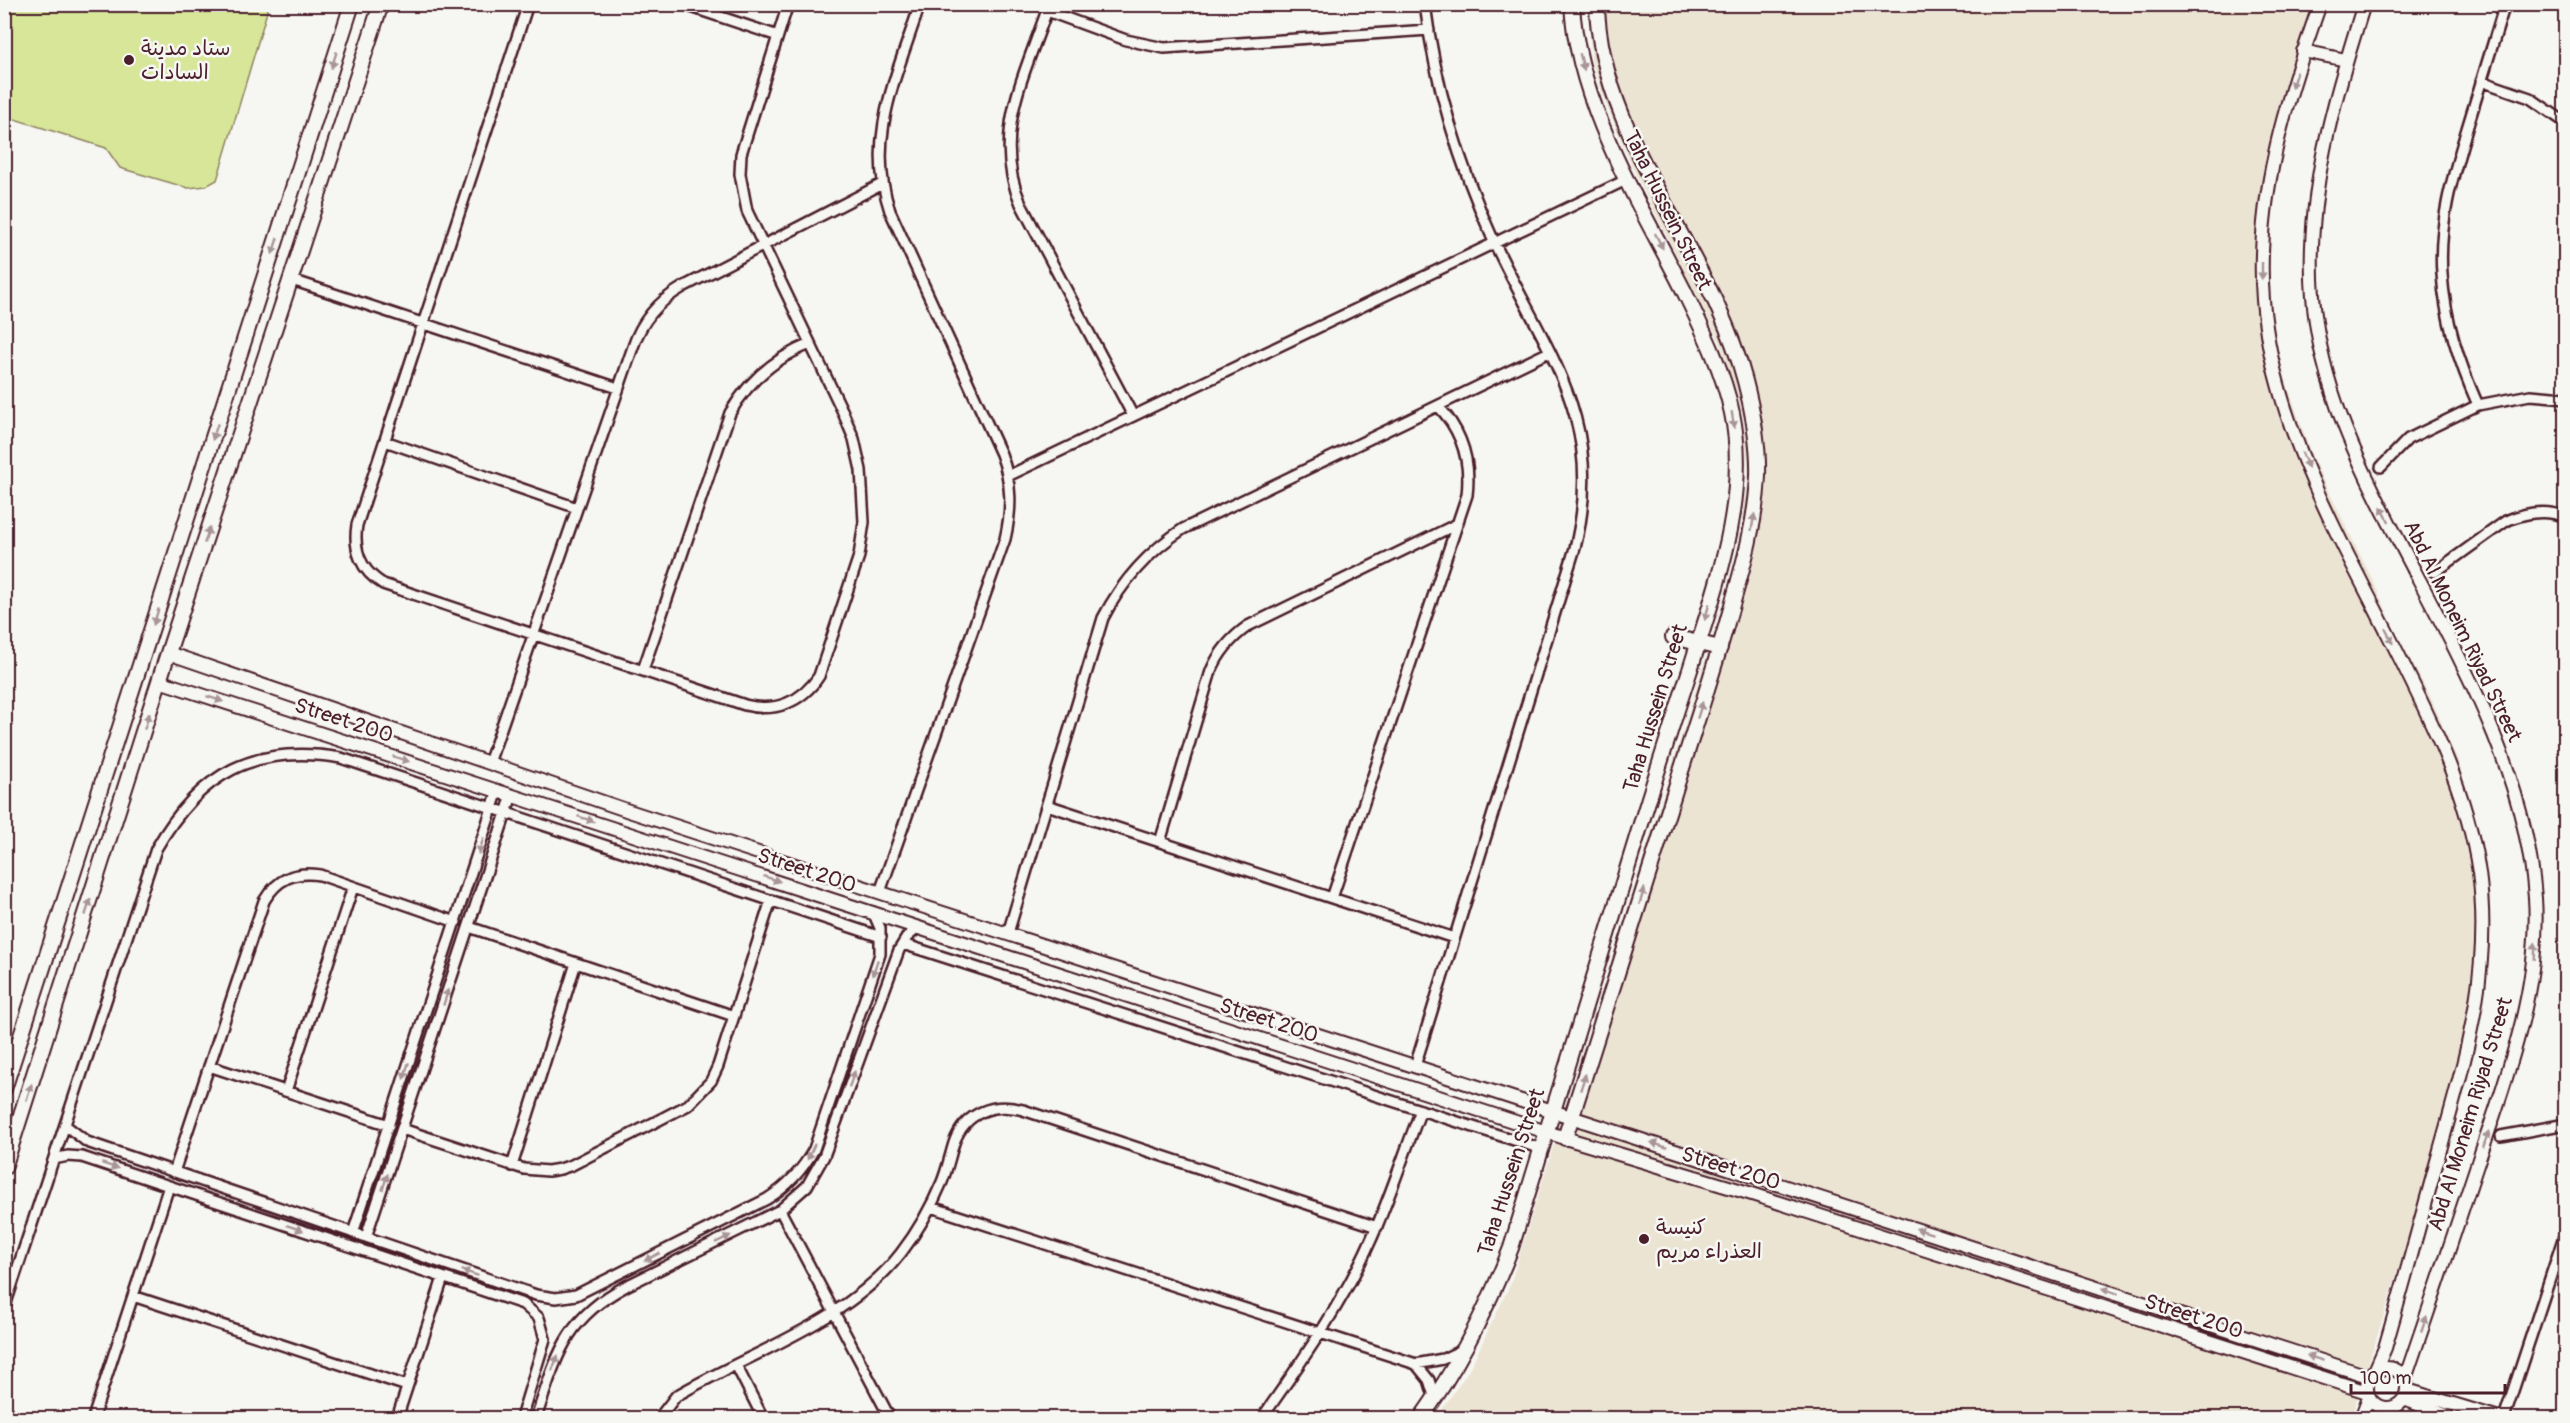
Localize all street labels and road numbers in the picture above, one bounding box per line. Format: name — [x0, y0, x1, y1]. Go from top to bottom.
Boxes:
street label: Taha Hussein Street — [1617, 126, 1718, 295]
street label: Abd Al Moneim Riyad Street — [2397, 516, 2528, 747]
street label: Taha Hussein Street — [1617, 620, 1694, 795]
street label: Street 200 — [291, 692, 396, 749]
street label: Street 200 — [754, 842, 859, 899]
street label: Street 200 — [1216, 992, 1321, 1049]
street label: Abd Al Moneim Riyad Street — [2422, 993, 2519, 1234]
street label: Taha Hussein Street — [1472, 1085, 1551, 1259]
street label: Street 200 — [1678, 1141, 1784, 1196]
street label: Street 200 — [2141, 1288, 2246, 1345]

